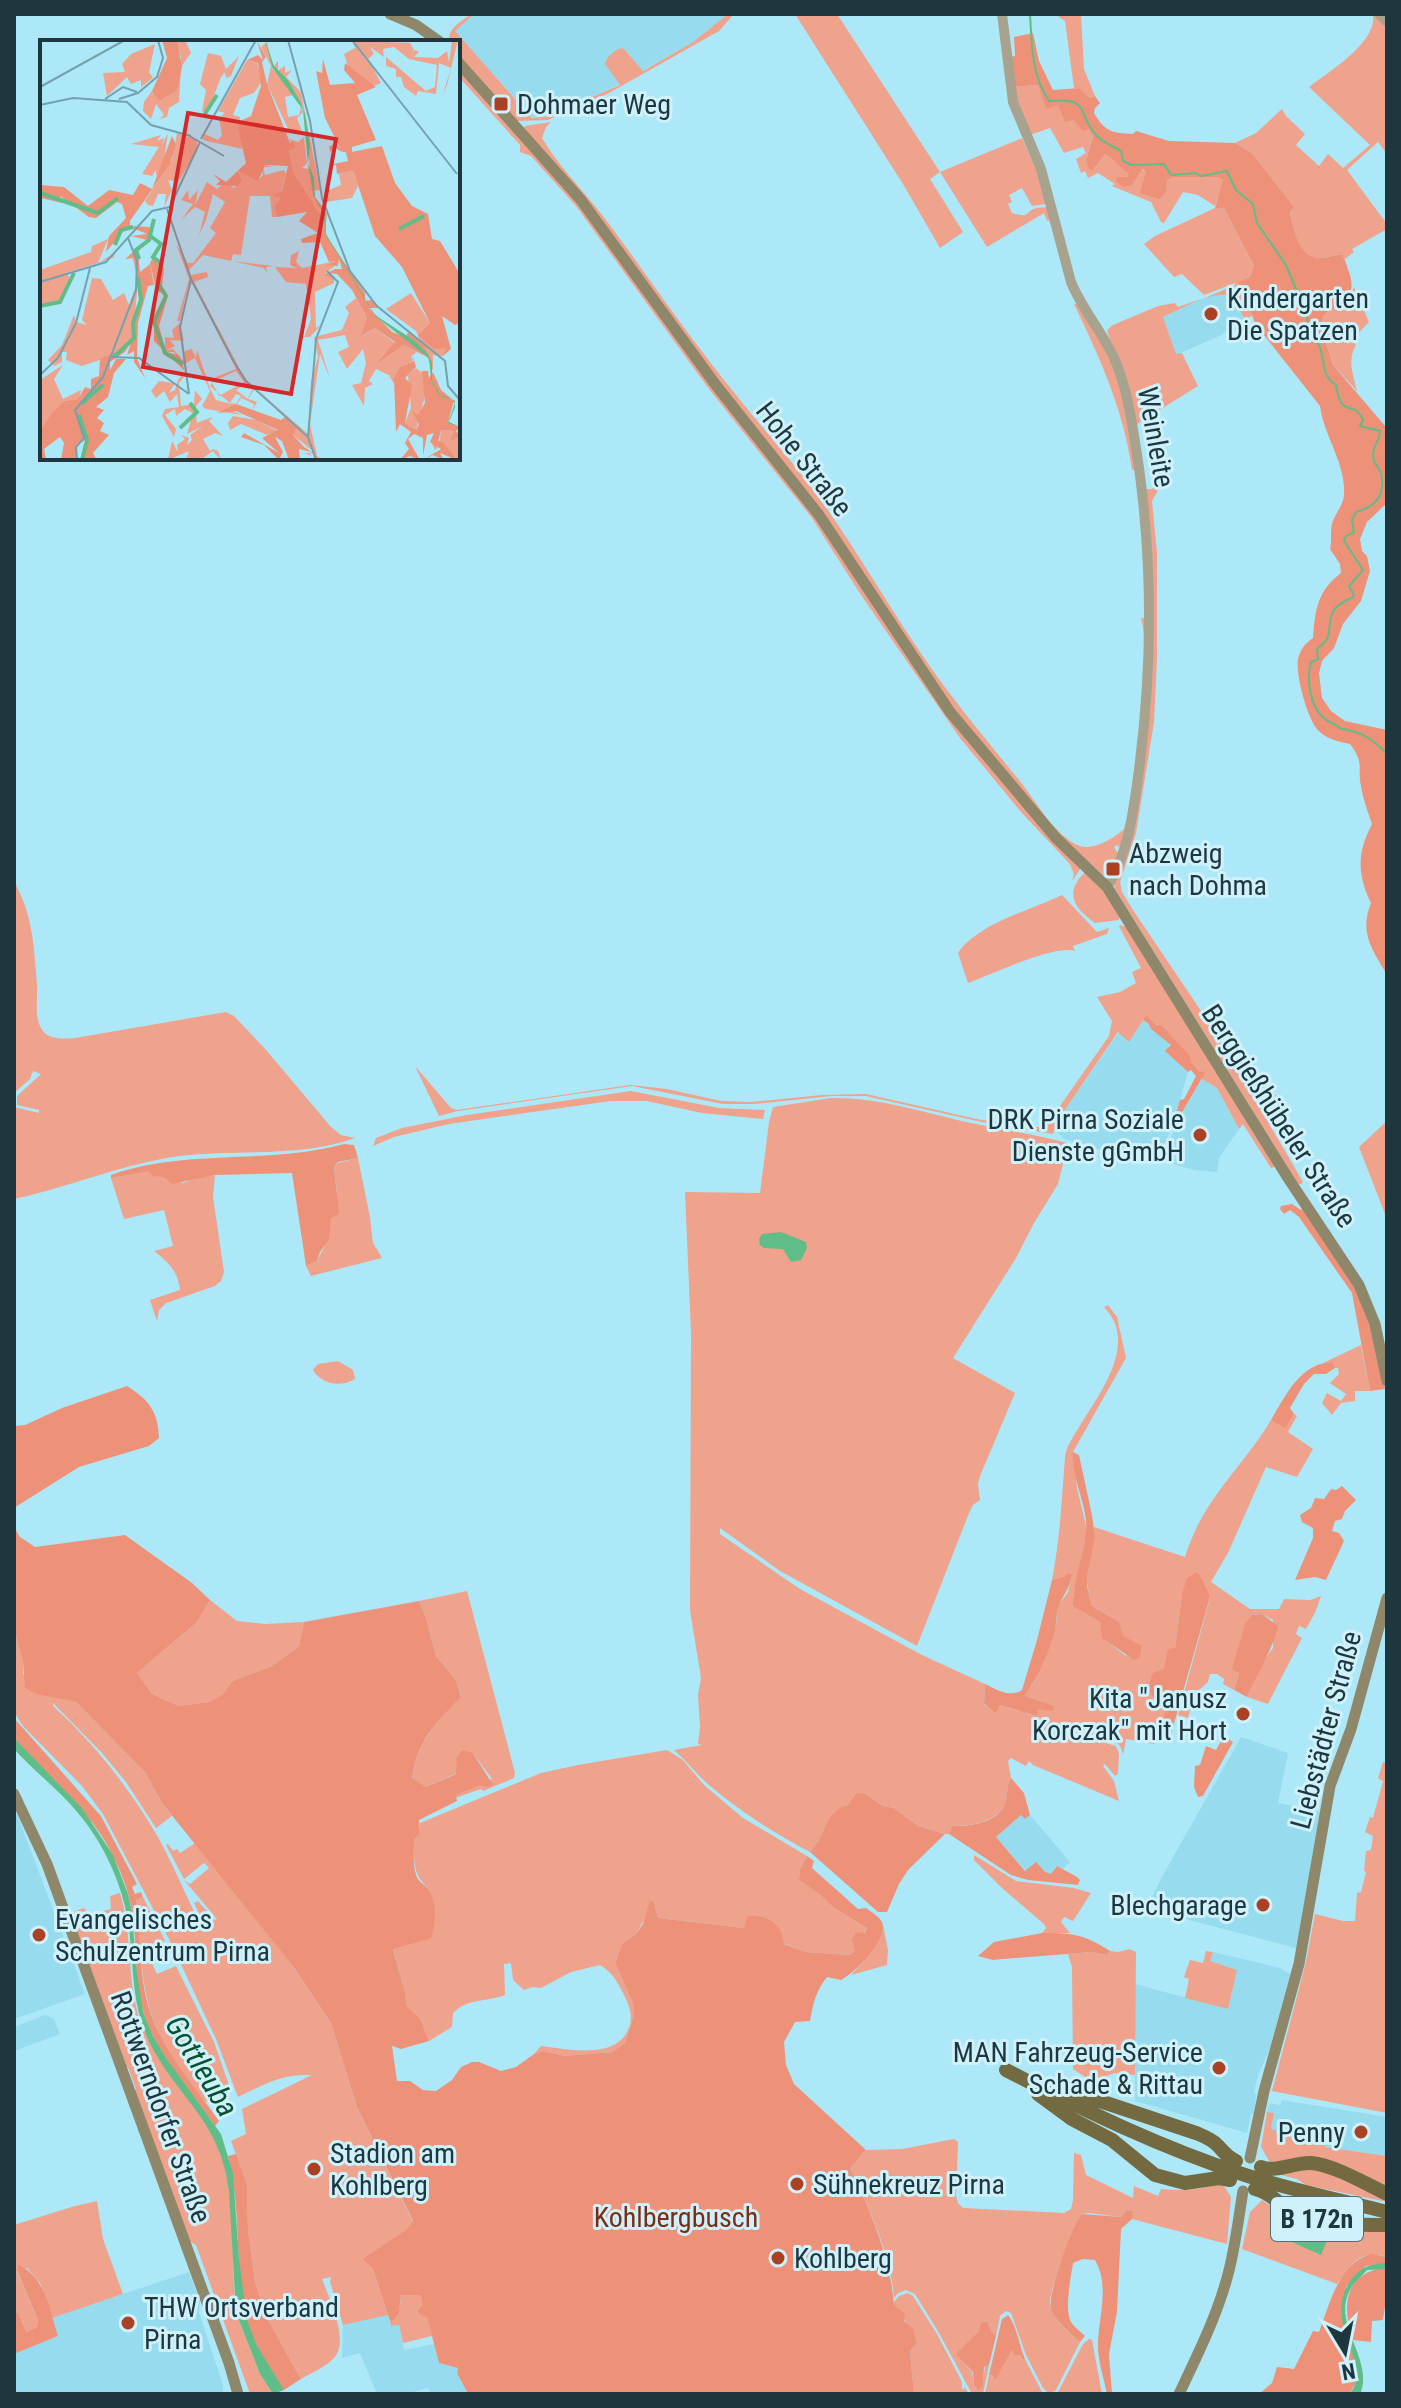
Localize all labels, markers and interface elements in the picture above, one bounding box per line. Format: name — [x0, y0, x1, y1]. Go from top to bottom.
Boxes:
inset map — [40, 40, 460, 460]
place label: Dohmaer Weg — [517, 88, 671, 121]
marker: Dohmaer Weg — [492, 95, 510, 113]
place label: Kindergarten Die Spatzen — [1227, 282, 1369, 347]
marker: Kindergarten Die Spatzen — [1202, 305, 1220, 323]
street label: Weinleite — [1131, 384, 1181, 490]
street label: Hohe Straße — [749, 395, 859, 523]
place label: Abzweig nach Dohma — [1129, 837, 1267, 902]
marker: Abzweig nach Dohma — [1104, 860, 1122, 878]
street label: Berggießhübeler Straße — [1195, 998, 1363, 1234]
place label: DRK Pirna Soziale Dienste gGmbH — [988, 1103, 1184, 1168]
marker: DRK Pirna Soziale Dienste gGmbH — [1191, 1126, 1209, 1144]
street label: Liebstädter Straße — [1284, 1628, 1368, 1832]
place label: Kita "Janusz Korczak" mit Hort — [1032, 1682, 1227, 1747]
marker: Kita "Janusz Korczak" mit Hort — [1234, 1705, 1252, 1723]
place label: Blechgarage — [1110, 1889, 1247, 1922]
marker: Blechgarage — [1254, 1896, 1272, 1914]
place label: Evangelisches Schulzentrum Pirna — [55, 1903, 270, 1968]
marker: Evangelisches Schulzentrum Pirna — [30, 1926, 48, 1944]
street label: Rottwerndorfer Straße — [104, 1987, 218, 2227]
water label: Gottleuba — [158, 2009, 246, 2123]
place label: MAN Fahrzeug-Service Schade & Rittau — [953, 2036, 1203, 2101]
marker: MAN Fahrzeug-Service Schade & Rittau — [1210, 2059, 1228, 2077]
place label: Penny — [1278, 2116, 1345, 2149]
marker: Penny — [1352, 2123, 1370, 2141]
place label: Stadion am Kohlberg — [330, 2137, 455, 2202]
marker: Stadion am Kohlberg — [305, 2160, 323, 2178]
place label: Sühnekreuz Pirna — [813, 2168, 1005, 2201]
marker: Sühnekreuz Pirna — [788, 2175, 806, 2193]
road number: B 172n — [1271, 2197, 1363, 2241]
park label: Kohlbergbusch — [594, 2201, 758, 2234]
place label: Kohlberg — [794, 2242, 892, 2275]
marker: Kohlberg — [769, 2249, 787, 2267]
place label: THW Ortsverband Pirna — [144, 2291, 339, 2356]
north arrow — [1305, 2312, 1385, 2392]
marker: THW Ortsverband Pirna — [119, 2314, 137, 2332]
text: N — [1340, 2358, 1357, 2385]

